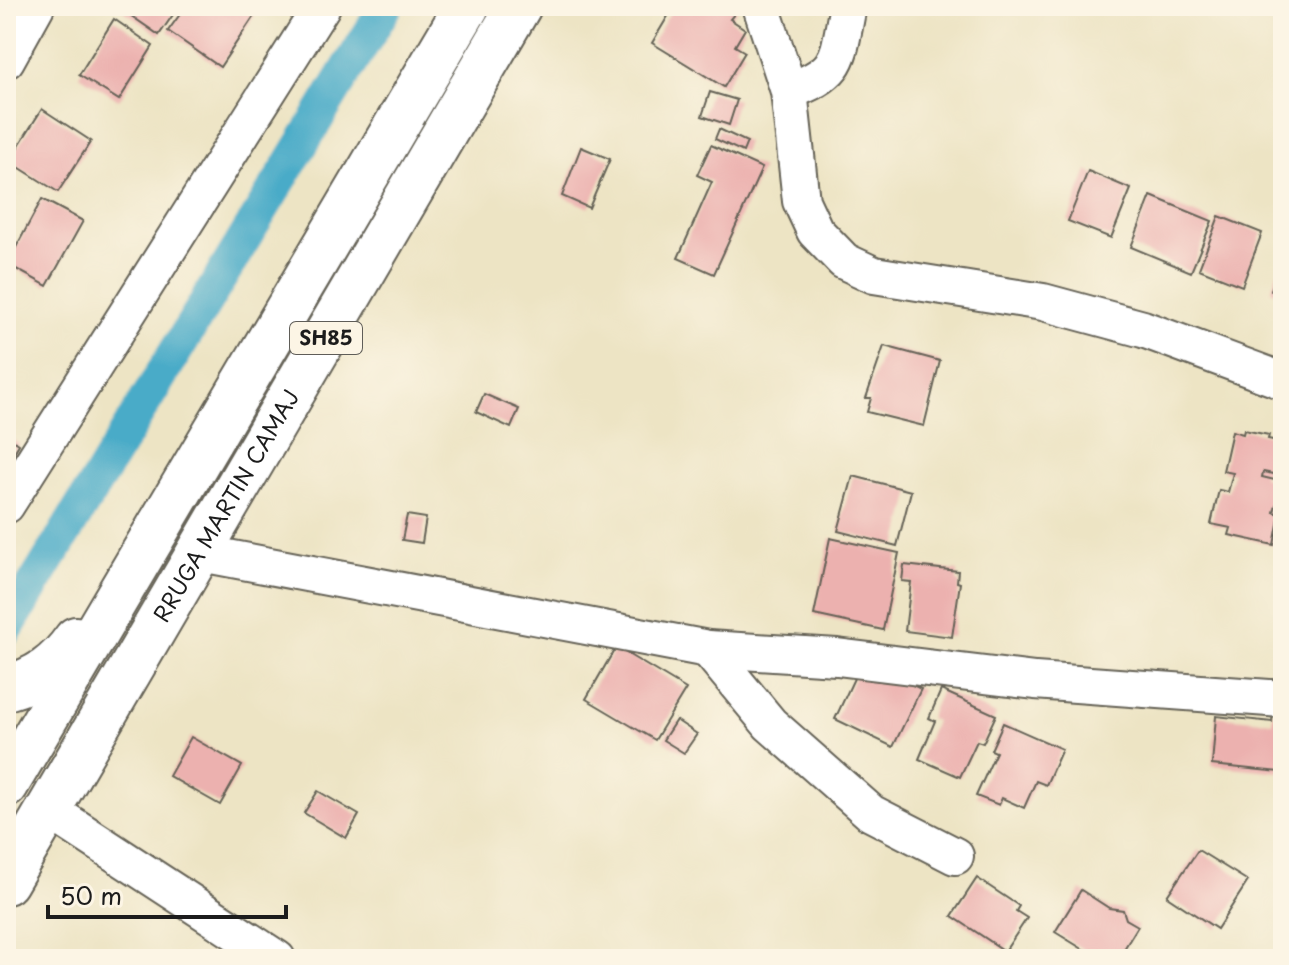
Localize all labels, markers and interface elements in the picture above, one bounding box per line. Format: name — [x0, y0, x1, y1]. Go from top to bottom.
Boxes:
road number: SH85 — [290, 322, 362, 354]
street label: RRUGA MARTIN CAMAJ — [144, 382, 306, 628]
scale bar — [48, 869, 286, 919]
text: 50 m — [60, 877, 122, 913]

